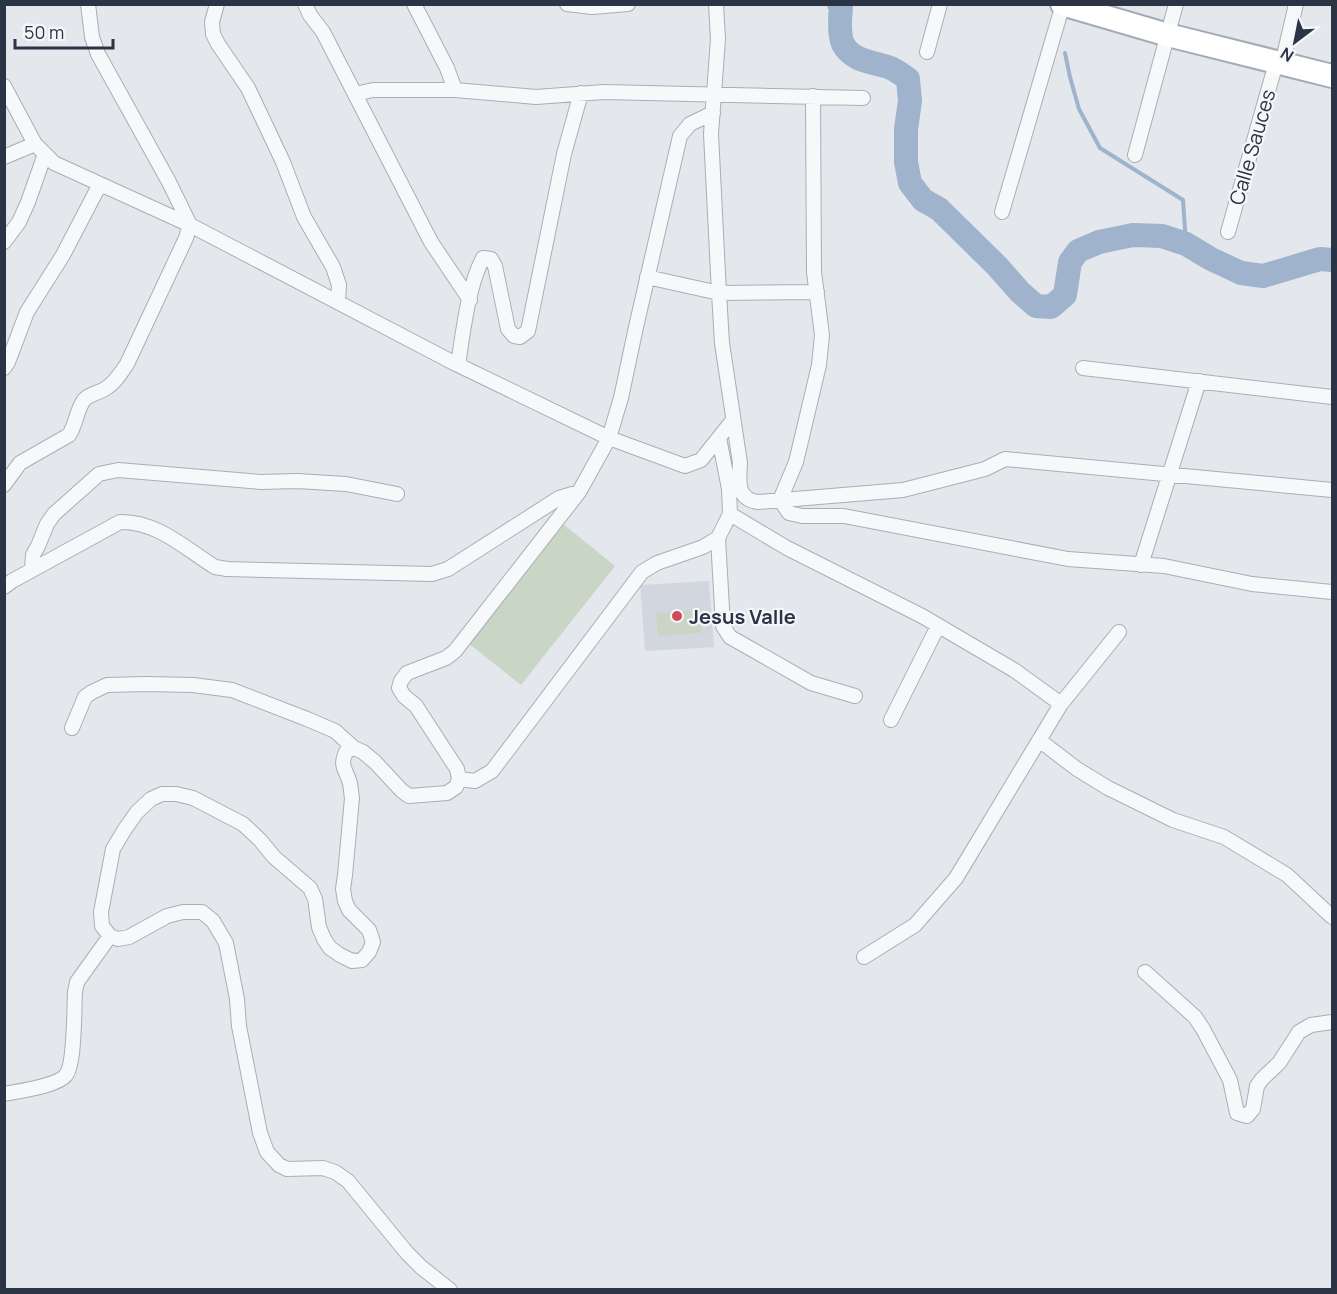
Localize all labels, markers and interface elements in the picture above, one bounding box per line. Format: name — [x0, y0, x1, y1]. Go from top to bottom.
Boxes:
scale bar — [15, 12, 112, 50]
north arrow — [1265, 12, 1325, 72]
text: 50 m — [24, 20, 64, 44]
text: N — [1276, 42, 1298, 67]
street label: Calle Sauces — [1223, 86, 1281, 208]
place label: Jesus Valle — [689, 603, 796, 630]
marker: Jesus Valle — [670, 609, 684, 623]

